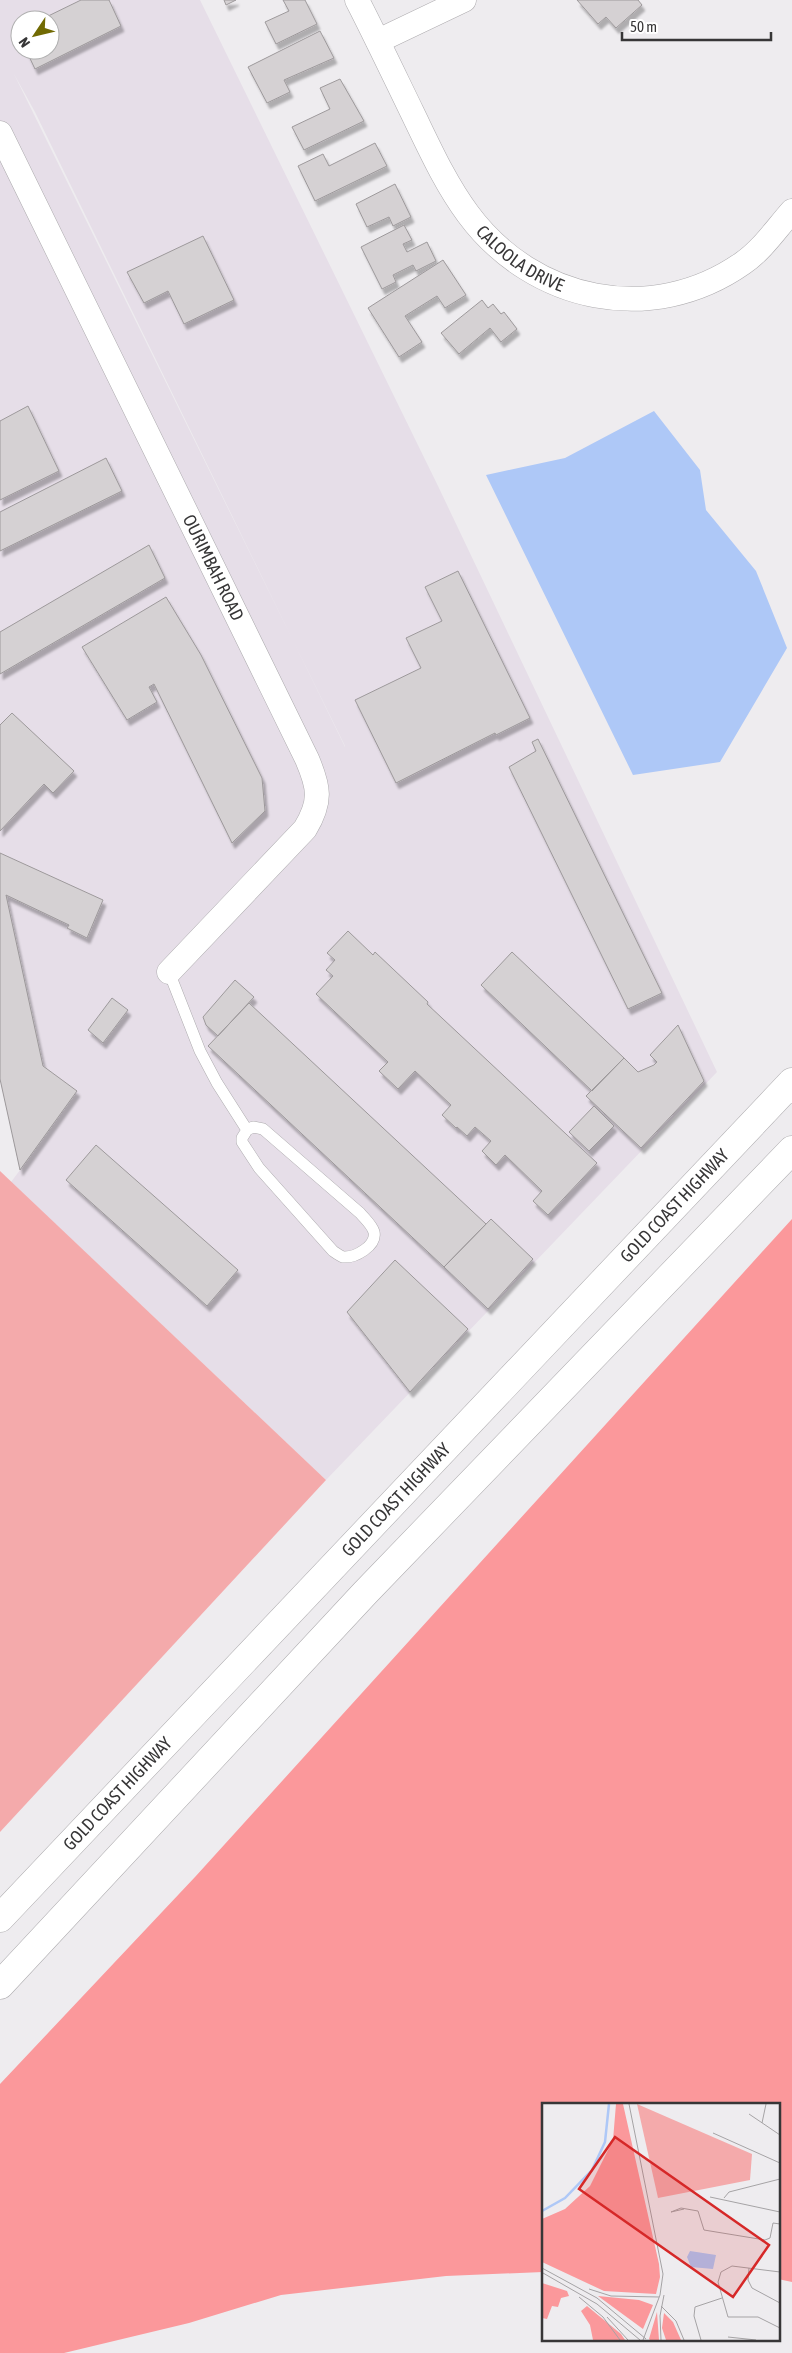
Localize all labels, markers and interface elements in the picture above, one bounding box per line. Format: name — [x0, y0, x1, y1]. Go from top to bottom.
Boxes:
north arrow — [10, 10, 60, 60]
scale bar — [622, 10, 771, 42]
text: 50 m — [630, 18, 657, 35]
text: N — [15, 34, 33, 50]
street label: CALOOLA DRIVE — [472, 221, 567, 296]
street label: OURIMBAH ROAD — [179, 511, 248, 624]
street label: GOLD COAST HIGHWAY — [616, 1144, 733, 1267]
street label: GOLD COAST HIGHWAY — [337, 1438, 454, 1561]
street label: GOLD COAST HIGHWAY — [59, 1732, 176, 1855]
inset map — [542, 2103, 780, 2340]

